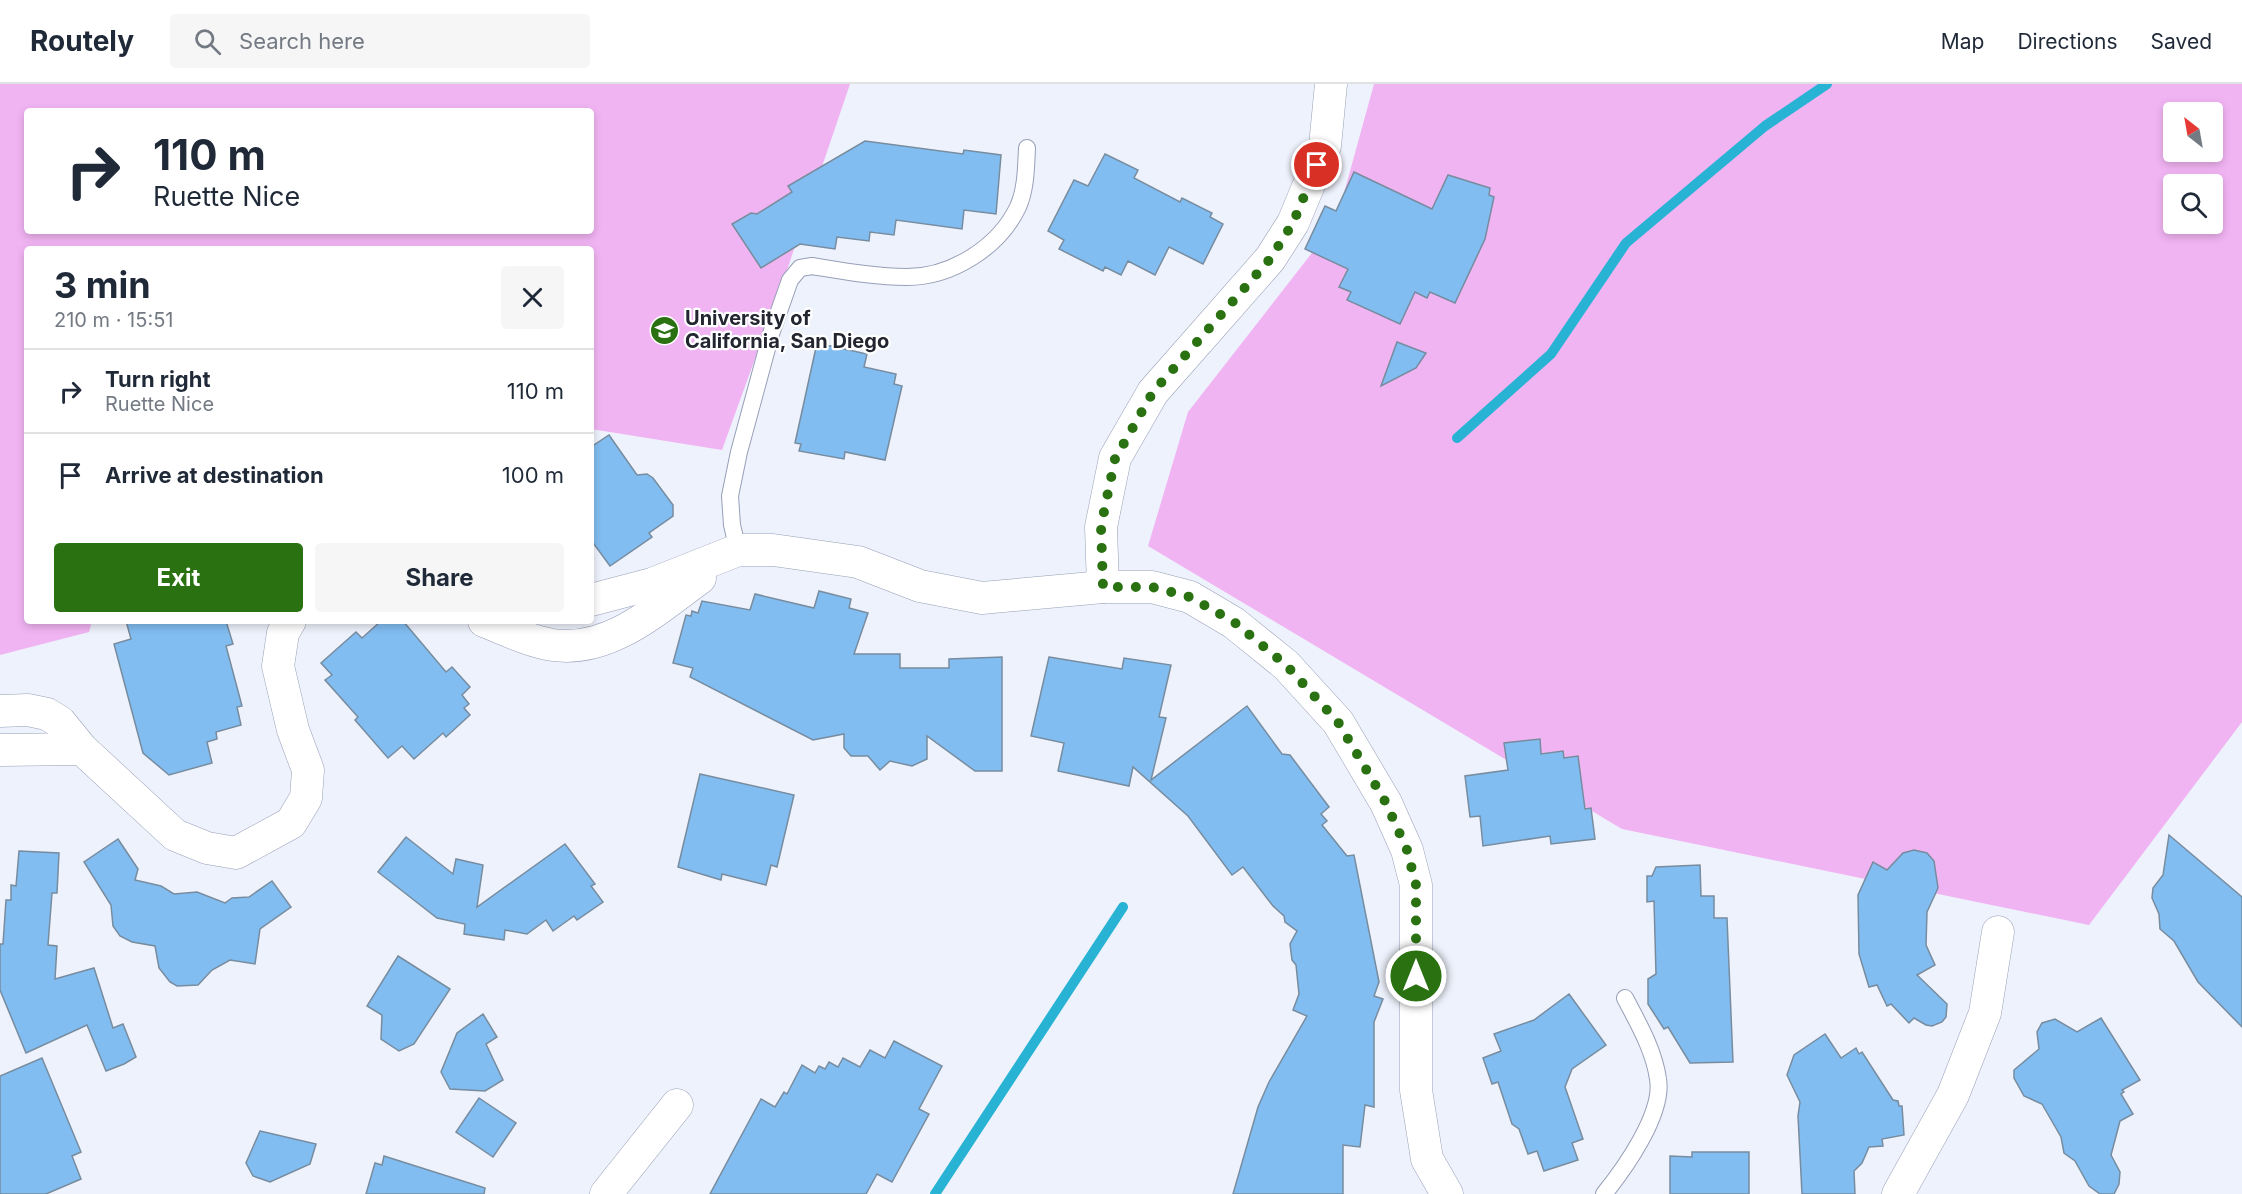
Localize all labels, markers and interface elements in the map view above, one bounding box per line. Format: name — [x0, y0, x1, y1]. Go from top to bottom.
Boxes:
search box — [170, 14, 590, 68]
text: Routely — [30, 24, 134, 58]
icon: search — [191, 25, 224, 58]
text: Search here — [239, 28, 365, 54]
text: Map — [1941, 29, 1984, 54]
text: Directions — [2017, 29, 2118, 54]
text: Saved — [2151, 29, 2212, 54]
north arrow — [2163, 102, 2223, 162]
map controls — [2163, 102, 2223, 234]
text: 110 m — [153, 129, 266, 180]
icon: right — [54, 132, 132, 210]
pin — [1291, 139, 1342, 190]
icon: arrive — [1300, 148, 1333, 181]
button: search — [2163, 174, 2223, 234]
text: Ruette Nice — [153, 180, 300, 213]
text: 3 min — [54, 263, 151, 307]
button: close — [501, 266, 564, 329]
place label: University of California, San Diego — [685, 306, 889, 353]
text: 210 m · 15:51 — [54, 308, 173, 332]
school or university icon: University of California, San Diego — [648, 314, 680, 346]
text: Turn right — [105, 366, 211, 392]
icon: right — [54, 375, 87, 408]
text: 110 m — [507, 378, 564, 404]
text: Ruette Nice — [105, 392, 214, 416]
icon: arrive — [54, 459, 87, 492]
text: Arrive at destination — [105, 462, 324, 488]
text: 100 m — [502, 462, 564, 488]
button: Exit — [54, 543, 303, 612]
button: Share — [315, 543, 564, 612]
position arrow — [1384, 944, 1448, 1008]

